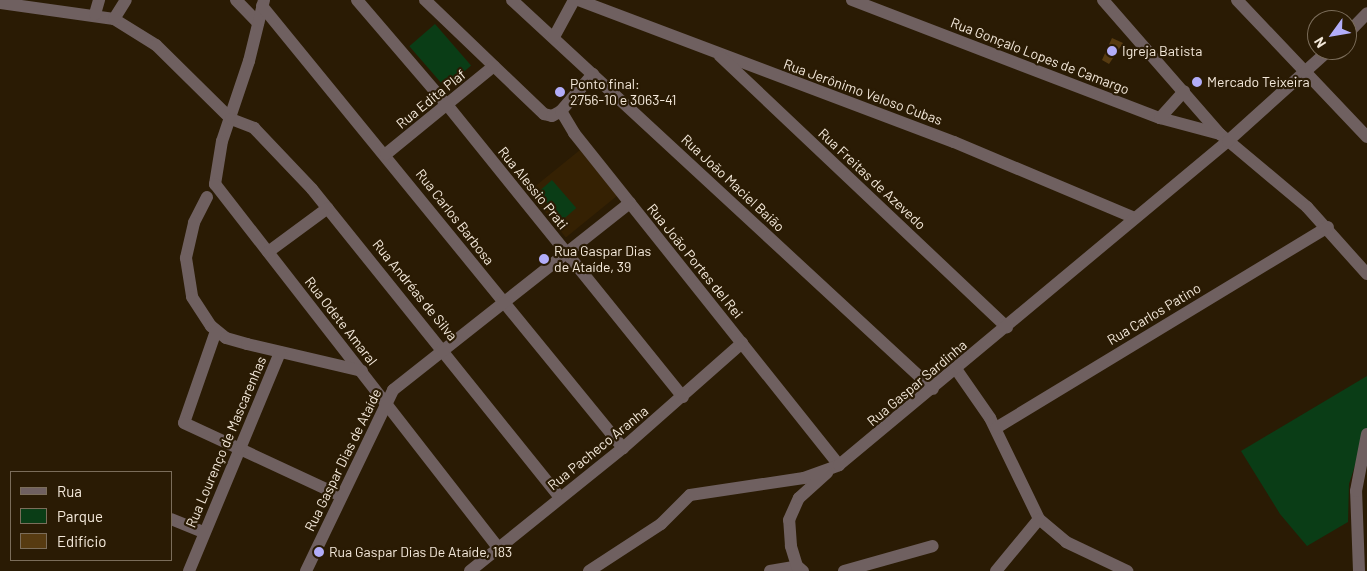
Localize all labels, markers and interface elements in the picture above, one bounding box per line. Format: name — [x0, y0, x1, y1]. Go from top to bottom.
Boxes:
north arrow — [1307, 10, 1357, 60]
street label: Rua Gonçalo Lopes de Camargo — [948, 14, 1132, 98]
text: N — [1310, 34, 1329, 51]
place label: Igreja Batista — [1122, 43, 1202, 59]
marker: Igreja Batista — [1106, 45, 1118, 57]
street label: Rua Jerônimo Veloso Cubas — [781, 55, 945, 129]
street label: Rua Edita Plaf — [393, 66, 469, 132]
place label: Mercado Teixeira — [1207, 74, 1310, 90]
place label: Ponto final: 2756-10 e 3063-41 — [570, 76, 676, 108]
marker: Mercado Teixeira — [1191, 76, 1203, 88]
marker: Ponto final: 2756-10 e 3063-41 — [554, 86, 566, 98]
street label: Rua Freitas de Azevedo — [815, 125, 929, 233]
street label: Rua João Maciel Baião — [678, 131, 788, 235]
street label: Rua Alessio Prati — [495, 143, 571, 233]
street label: Rua Carlos Barbosa — [412, 166, 498, 268]
street label: Rua João Portes del Rei — [644, 200, 746, 322]
street label: Rua Andréas de Silva — [369, 236, 461, 344]
place label: Rua Gaspar Dias de Ataíde, 39 — [554, 243, 651, 276]
marker: Rua Gaspar Dias de Ataíde, 39 — [538, 253, 550, 265]
street label: Rua Odete Amaral — [301, 273, 381, 369]
street label: Rua Carlos Patino — [1104, 279, 1204, 349]
street label: Rua Gaspar Sardinha — [864, 336, 970, 430]
street label: Rua Lourenço de Mascarenhas — [182, 354, 270, 530]
street label: Rua Gaspar Dias de Ataíde — [301, 386, 385, 534]
street label: Rua Pacheco Aranha — [544, 402, 652, 494]
legend — [10, 471, 172, 561]
text: Rua — [57, 482, 82, 500]
text: Parque — [57, 507, 103, 525]
text: Edifício — [57, 532, 106, 550]
place label: Rua Gaspar Dias De Ataíde, 183 — [329, 544, 512, 560]
marker: Rua Gaspar Dias De Ataíde, 183 — [313, 546, 325, 558]

